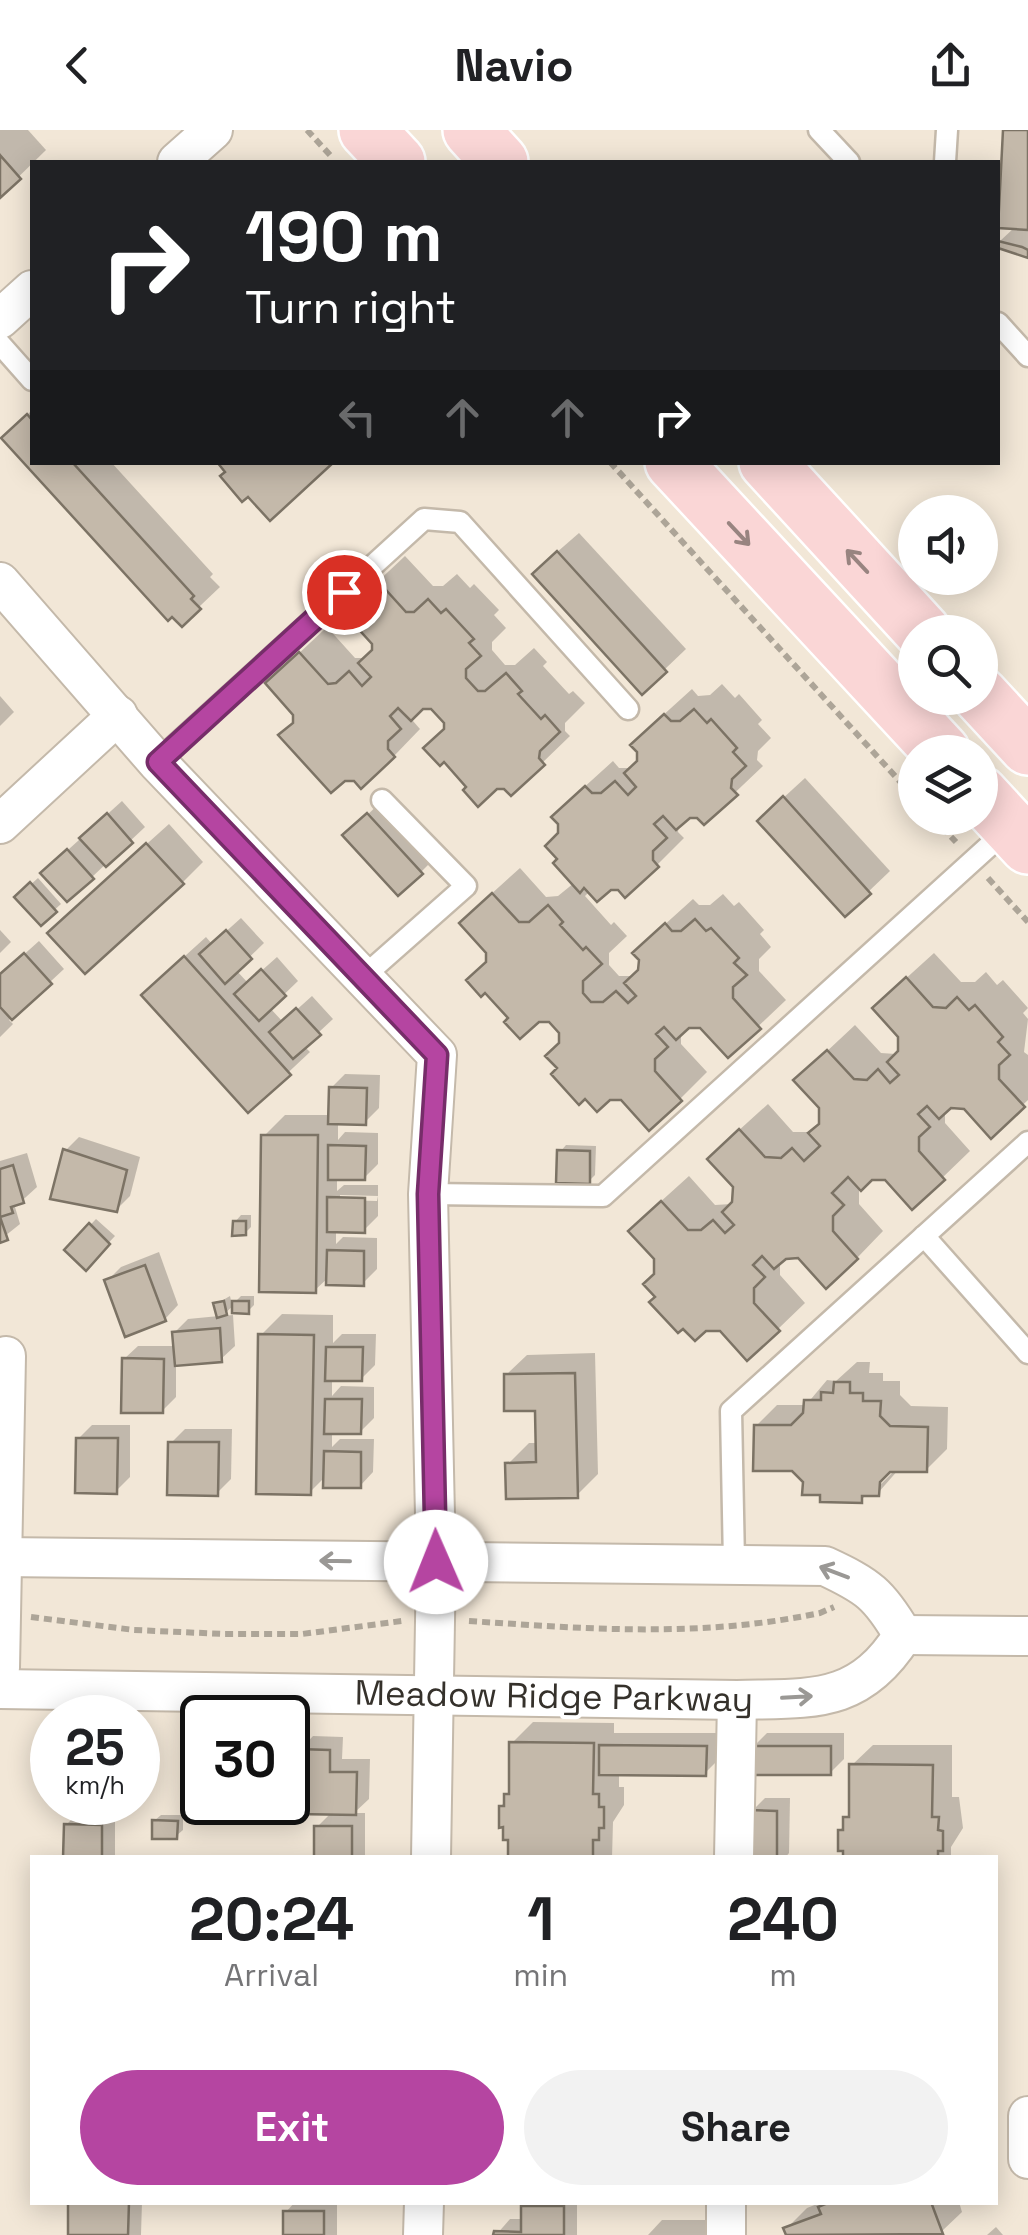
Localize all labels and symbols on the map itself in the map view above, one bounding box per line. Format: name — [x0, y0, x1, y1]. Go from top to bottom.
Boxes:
one-way arrow — [728, 521, 751, 546]
one-way arrow — [846, 549, 869, 574]
pin — [302, 550, 387, 635]
position arrow — [384, 1510, 488, 1614]
one-way arrow — [320, 1551, 352, 1570]
one-way arrow — [819, 1562, 850, 1580]
street label: Meadow Ridge Parkway — [354, 1671, 754, 1721]
one-way arrow — [781, 1688, 813, 1707]
speed limit sign: 30 — [180, 1695, 310, 1825]

